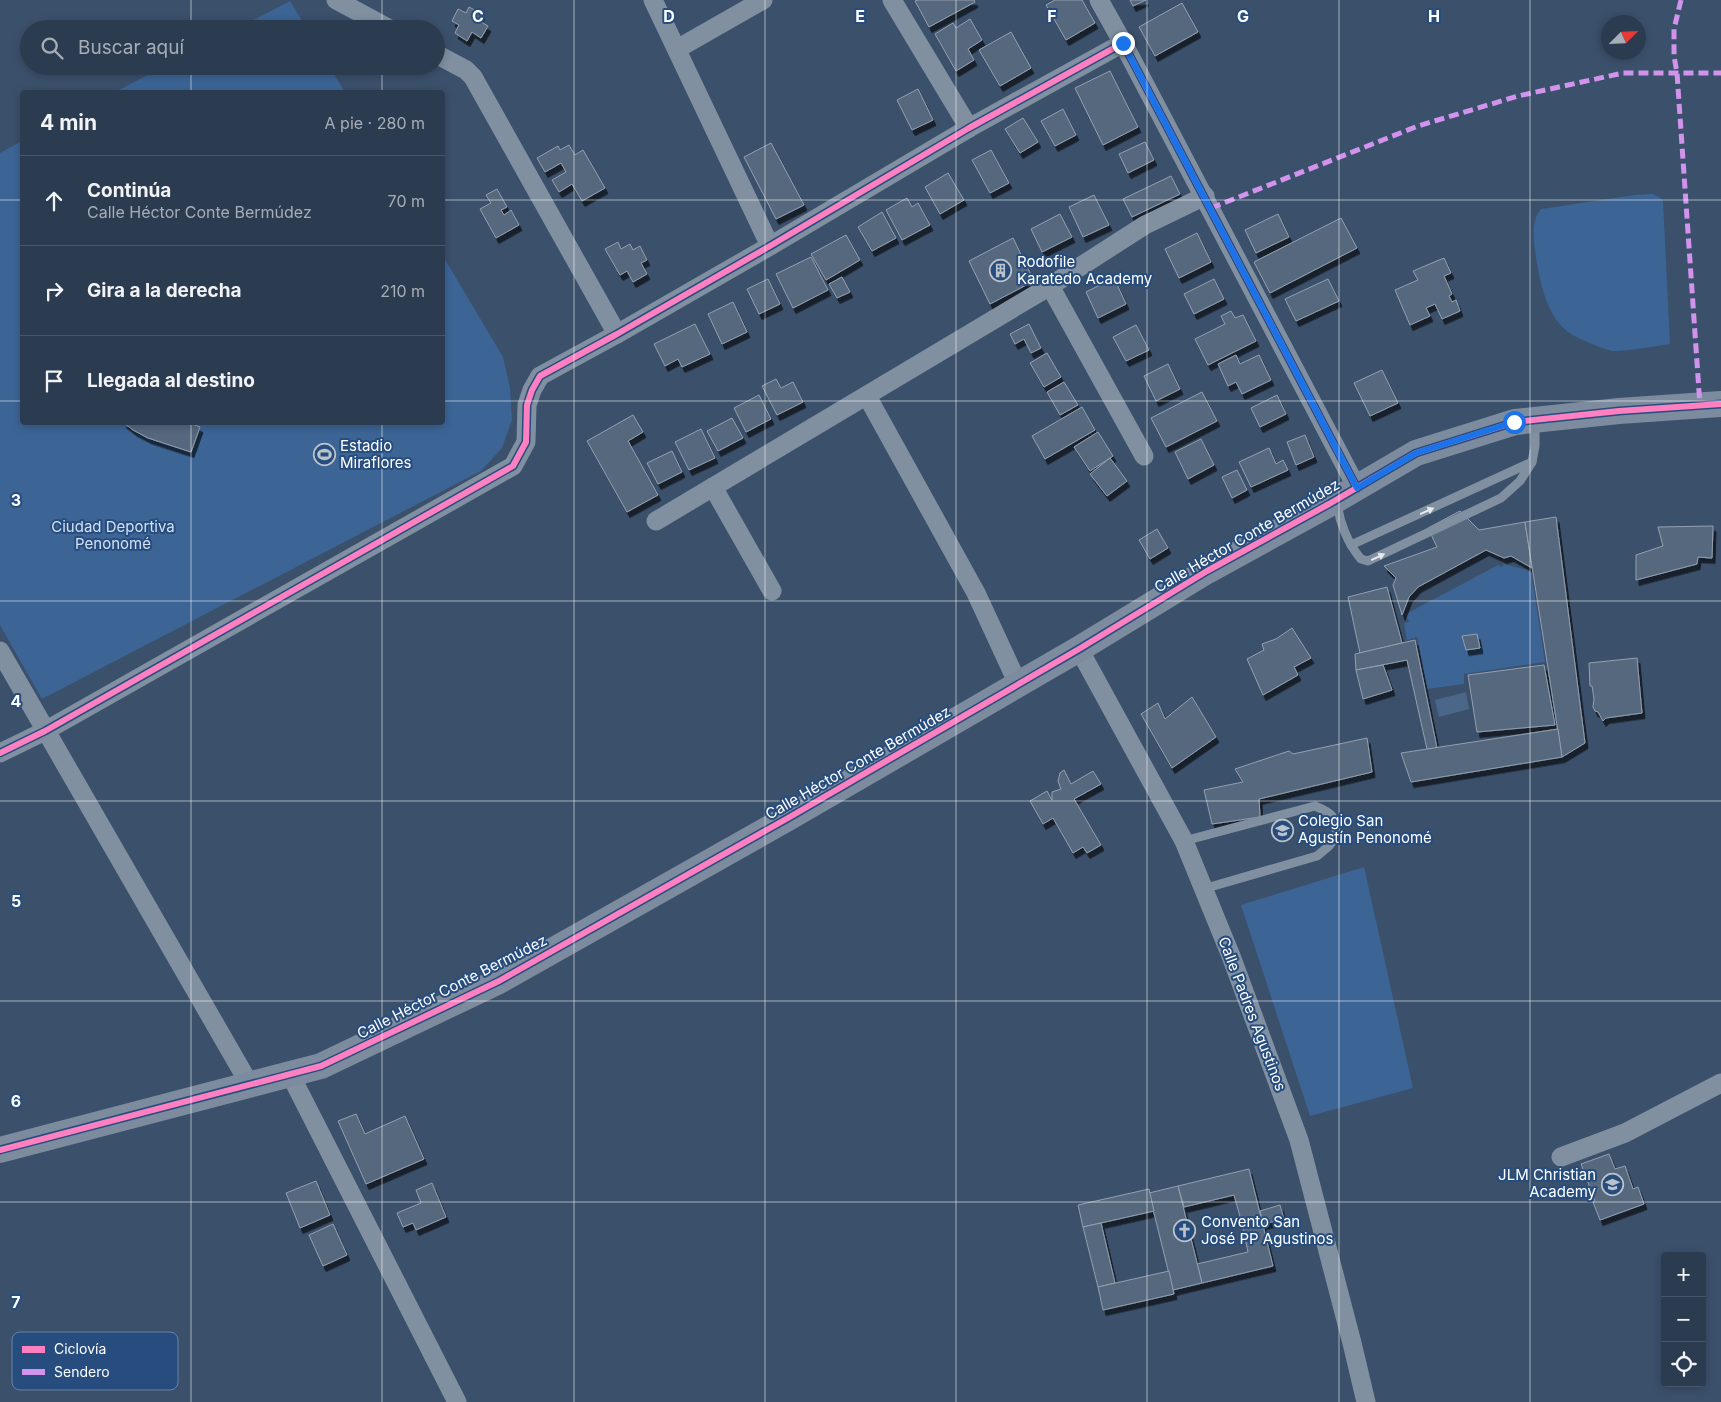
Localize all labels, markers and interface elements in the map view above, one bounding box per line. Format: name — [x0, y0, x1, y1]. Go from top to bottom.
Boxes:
text: C — [472, 6, 484, 26]
text: D — [663, 6, 675, 26]
text: E — [855, 6, 865, 26]
text: F — [1047, 6, 1057, 26]
text: G — [1237, 6, 1249, 26]
text: H — [1428, 6, 1440, 26]
north arrow — [1601, 15, 1646, 60]
search box — [20, 20, 445, 75]
route end — [1112, 32, 1135, 55]
icon: search — [38, 34, 66, 62]
text: Buscar aquí — [78, 36, 184, 59]
text: 4 min — [40, 110, 97, 135]
text: A pie · 280 m — [325, 113, 425, 133]
text: Continúa — [87, 179, 171, 202]
icon: ahead — [40, 187, 68, 215]
text: 70 m — [388, 191, 425, 211]
text: Calle Héctor Conte Bermúdez — [87, 202, 312, 222]
place label: Rodofile Karatedo Academy — [1017, 252, 1153, 288]
building icon: Rodofile Karatedo Academy — [989, 259, 1013, 283]
icon: right — [40, 277, 68, 305]
text: Gira a la derecha — [87, 279, 242, 302]
text: 210 m — [380, 281, 425, 301]
icon: arrive — [40, 367, 68, 395]
text: Llegada al destino — [87, 369, 255, 392]
route start — [1503, 411, 1526, 434]
place label: Estadio Miraflores — [340, 436, 412, 472]
sports icon: Estadio Miraflores — [312, 443, 336, 467]
street label: Calle Héctor Conte Bermúdez — [1151, 475, 1343, 596]
text: 3 — [11, 490, 21, 510]
one-way arrow — [1420, 506, 1434, 514]
park label: Ciudad Deportiva Penonomé — [51, 517, 175, 553]
one-way arrow — [1371, 552, 1385, 560]
text: 4 — [11, 691, 22, 711]
street label: Calle Héctor Conte Bermúdez — [762, 702, 954, 823]
place label: Colegio San Agustín Penonomé — [1298, 811, 1432, 847]
school or university icon: Colegio San Agustín Penonomé — [1270, 818, 1294, 842]
text: 5 — [11, 891, 21, 911]
street label: Calle Héctor Conte Bermúdez — [354, 930, 550, 1043]
street label: Calle Padres Agustinos — [1214, 934, 1291, 1094]
text: 6 — [11, 1091, 21, 1111]
place label: JLM Christian Academy — [1498, 1165, 1597, 1201]
school or university icon: JLM Christian Academy — [1600, 1172, 1624, 1196]
place label: Convento San José PP Agustinos — [1201, 1212, 1334, 1248]
church icon: Convento San José PP Agustinos — [1173, 1219, 1197, 1243]
map controls — [1661, 1252, 1706, 1387]
button: + — [1661, 1252, 1706, 1297]
text: 7 — [11, 1292, 21, 1312]
button: − — [1661, 1297, 1706, 1342]
legend — [12, 1332, 178, 1390]
text: Ciclovía — [54, 1340, 106, 1357]
button: locate — [1661, 1342, 1706, 1387]
text: Sendero — [54, 1363, 110, 1380]

